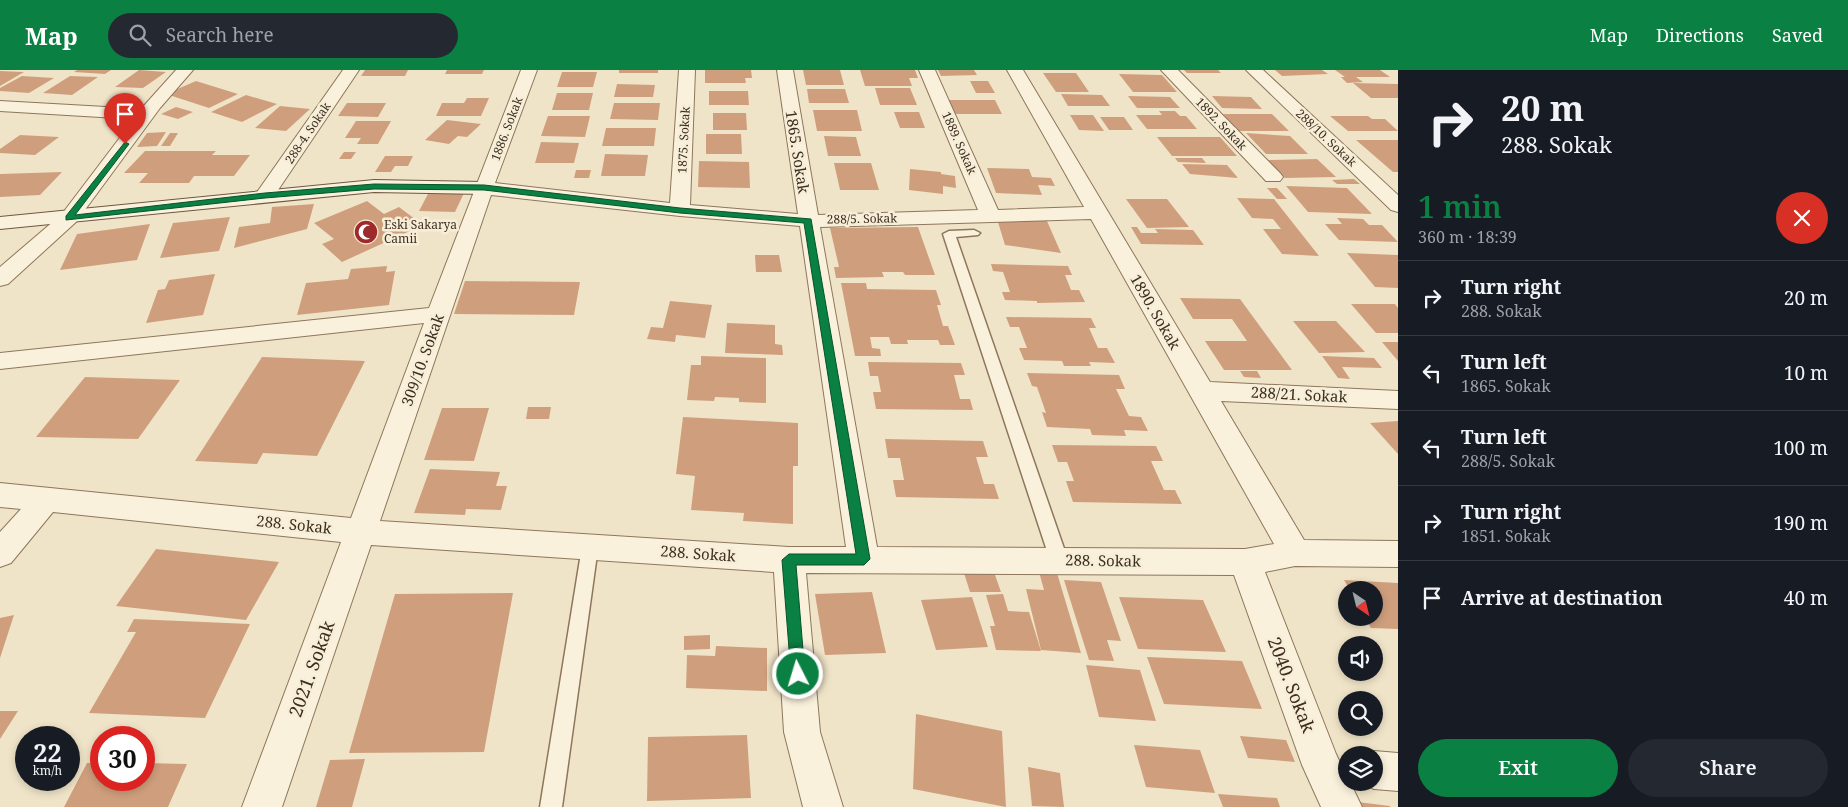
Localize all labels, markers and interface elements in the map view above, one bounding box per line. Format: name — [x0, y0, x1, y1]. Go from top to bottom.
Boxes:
search box — [108, 13, 458, 58]
text: Map — [25, 19, 78, 52]
icon: search — [126, 21, 154, 49]
text: Search here — [166, 22, 274, 48]
text: Map — [1590, 23, 1628, 47]
text: Directions — [1656, 23, 1744, 47]
text: Saved — [1772, 23, 1823, 47]
text: 20 m — [1501, 84, 1584, 131]
icon: right — [1418, 90, 1483, 155]
pin — [104, 93, 146, 144]
street label: 1886. Sokak — [487, 93, 527, 163]
street label: 1892. Sokak — [1192, 94, 1251, 154]
street label: 288-4. Sokak — [281, 98, 335, 167]
icon: arrive — [111, 100, 139, 128]
street label: 1875. Sokak — [673, 105, 694, 174]
street label: 288/10. Sokak — [1292, 105, 1361, 171]
street label: 1865. Sokak — [782, 109, 814, 195]
street label: 1889. Sokak — [938, 109, 981, 178]
text: 288. Sokak — [1501, 129, 1612, 159]
text: 1 min — [1418, 186, 1502, 227]
button: close — [1776, 192, 1828, 244]
street label: 288/5. Sokak — [827, 209, 898, 228]
place label: Eski Sakarya Camii — [384, 216, 457, 247]
mosque icon: Eski Sakarya Camii — [353, 219, 379, 245]
text: 360 m · 18:39 — [1418, 226, 1517, 248]
street label: 1890. Sokak — [1126, 270, 1186, 353]
text: Turn right — [1461, 274, 1561, 300]
icon: right — [1418, 284, 1446, 312]
text: 20 m — [1784, 285, 1828, 311]
text: 288. Sokak — [1461, 300, 1542, 322]
street label: 309/10. Sokak — [396, 311, 448, 409]
text: Turn left — [1461, 349, 1547, 375]
icon: left — [1418, 359, 1446, 387]
text: 10 m — [1784, 360, 1828, 386]
text: 1865. Sokak — [1461, 375, 1551, 397]
street label: 288/21. Sokak — [1250, 381, 1348, 407]
text: Turn left — [1461, 424, 1547, 450]
icon: left — [1418, 434, 1446, 462]
text: 100 m — [1773, 435, 1828, 461]
text: 288/5. Sokak — [1461, 450, 1555, 472]
text: Turn right — [1461, 499, 1561, 525]
icon: right — [1418, 509, 1446, 537]
street label: 288. Sokak — [255, 510, 333, 538]
text: 190 m — [1773, 510, 1828, 536]
text: 1851. Sokak — [1461, 525, 1551, 547]
street label: 288. Sokak — [660, 540, 737, 566]
street label: 288. Sokak — [1065, 549, 1141, 571]
north arrow — [1338, 581, 1382, 626]
map controls — [1338, 581, 1383, 791]
icon: arrive — [1418, 584, 1446, 612]
text: Arrive at destination — [1461, 585, 1663, 611]
text: 40 m — [1784, 585, 1828, 611]
street label: 2021. Sokak — [283, 617, 340, 720]
street label: 2040. Sokak — [1263, 633, 1321, 736]
button: sound — [1338, 636, 1383, 681]
position arrow — [771, 647, 823, 699]
button: search — [1338, 691, 1383, 736]
speed limit sign: 30 — [90, 726, 155, 791]
text: 22 — [33, 735, 62, 769]
button: Exit — [1418, 739, 1618, 797]
button: Share — [1628, 739, 1828, 797]
button: layers — [1338, 746, 1383, 791]
text: km/h — [33, 762, 62, 779]

